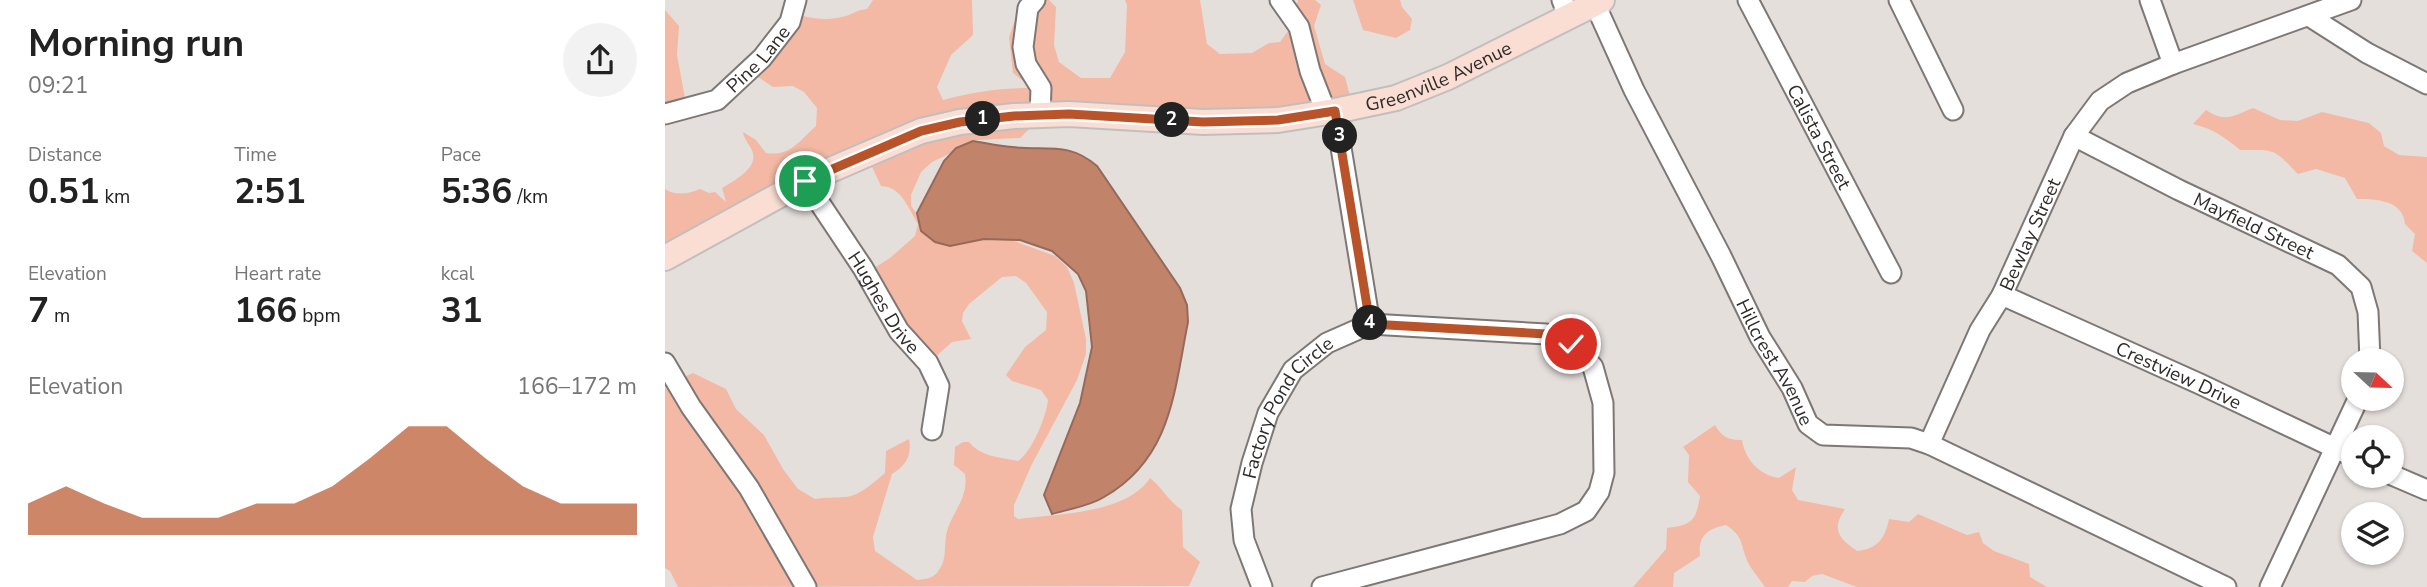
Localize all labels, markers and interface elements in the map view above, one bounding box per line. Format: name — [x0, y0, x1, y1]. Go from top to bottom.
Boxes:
text: Morning run — [28, 18, 244, 69]
street label: Pine Lane — [721, 20, 797, 99]
button: share — [563, 23, 637, 97]
street label: Greenville Avenue — [1363, 35, 1516, 118]
text: 09:21 — [28, 70, 88, 101]
street label: Calista Street — [1780, 80, 1857, 194]
pin: 1 — [965, 102, 1001, 136]
pin: 2 — [1155, 102, 1189, 138]
text: 1 — [977, 105, 988, 131]
text: 2 — [1166, 106, 1177, 132]
pin: 3 — [1323, 118, 1357, 154]
text: 3 — [1334, 122, 1345, 148]
text: Distance — [28, 142, 102, 168]
text: Time — [234, 142, 277, 168]
text: Pace — [441, 142, 481, 168]
pin — [775, 151, 835, 211]
icon: arrive — [786, 162, 824, 200]
text: 0.51 — [28, 168, 100, 215]
text: 2:51 — [234, 168, 306, 215]
text: 5:36 — [441, 168, 512, 215]
street label: Bewlay Street — [1994, 174, 2067, 295]
text: km — [100, 184, 130, 210]
text: /km — [512, 184, 548, 210]
street label: Mayfield Street — [2189, 187, 2318, 266]
street label: Hughes Drive — [842, 247, 925, 360]
text: Elevation — [28, 261, 107, 287]
text: Heart rate — [234, 261, 321, 287]
text: kcal — [441, 261, 474, 287]
text: 7 — [28, 287, 49, 334]
text: 166 — [234, 287, 297, 334]
text: 31 — [441, 287, 483, 334]
street label: Hillcrest Avenue — [1730, 295, 1819, 430]
text: m — [49, 303, 70, 329]
text: bpm — [297, 303, 341, 329]
pin: 4 — [1353, 306, 1387, 340]
text: 4 — [1364, 309, 1375, 335]
pin — [1541, 314, 1601, 374]
icon: check — [1552, 325, 1590, 363]
street label: Factory Pond Circle — [1237, 331, 1339, 481]
street label: Crestview Drive — [2111, 336, 2246, 416]
north arrow — [2341, 348, 2405, 411]
map controls — [2341, 348, 2404, 565]
text: Elevation — [28, 371, 123, 402]
text: 166–172 m — [517, 371, 637, 402]
button: locate — [2341, 425, 2404, 488]
button: layers — [2341, 502, 2404, 565]

